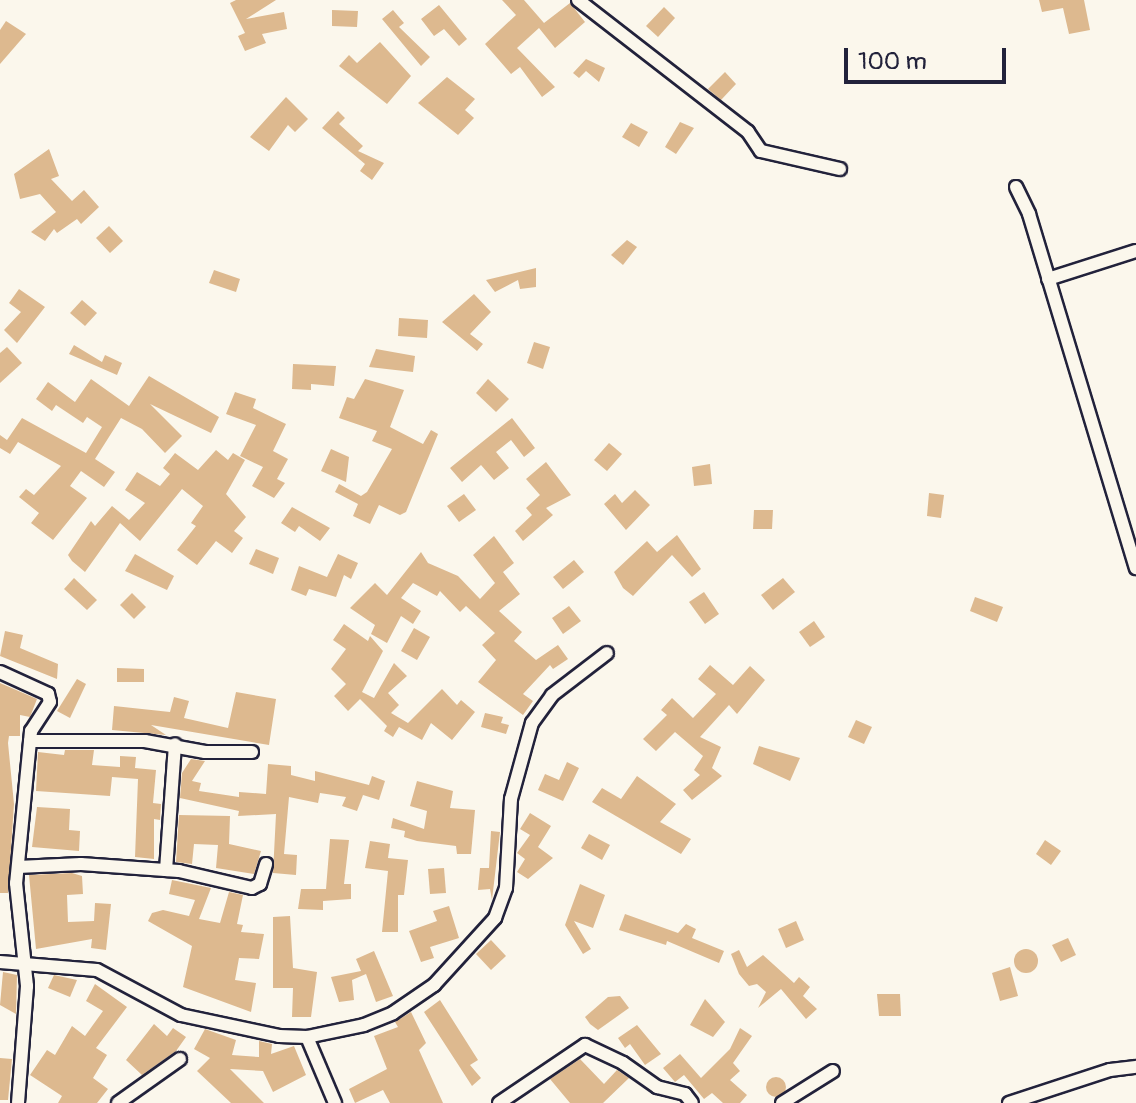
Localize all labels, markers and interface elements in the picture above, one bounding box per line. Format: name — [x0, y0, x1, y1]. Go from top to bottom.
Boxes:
scale bar — [848, 32, 1010, 82]
text: 100 m — [858, 47, 927, 76]

